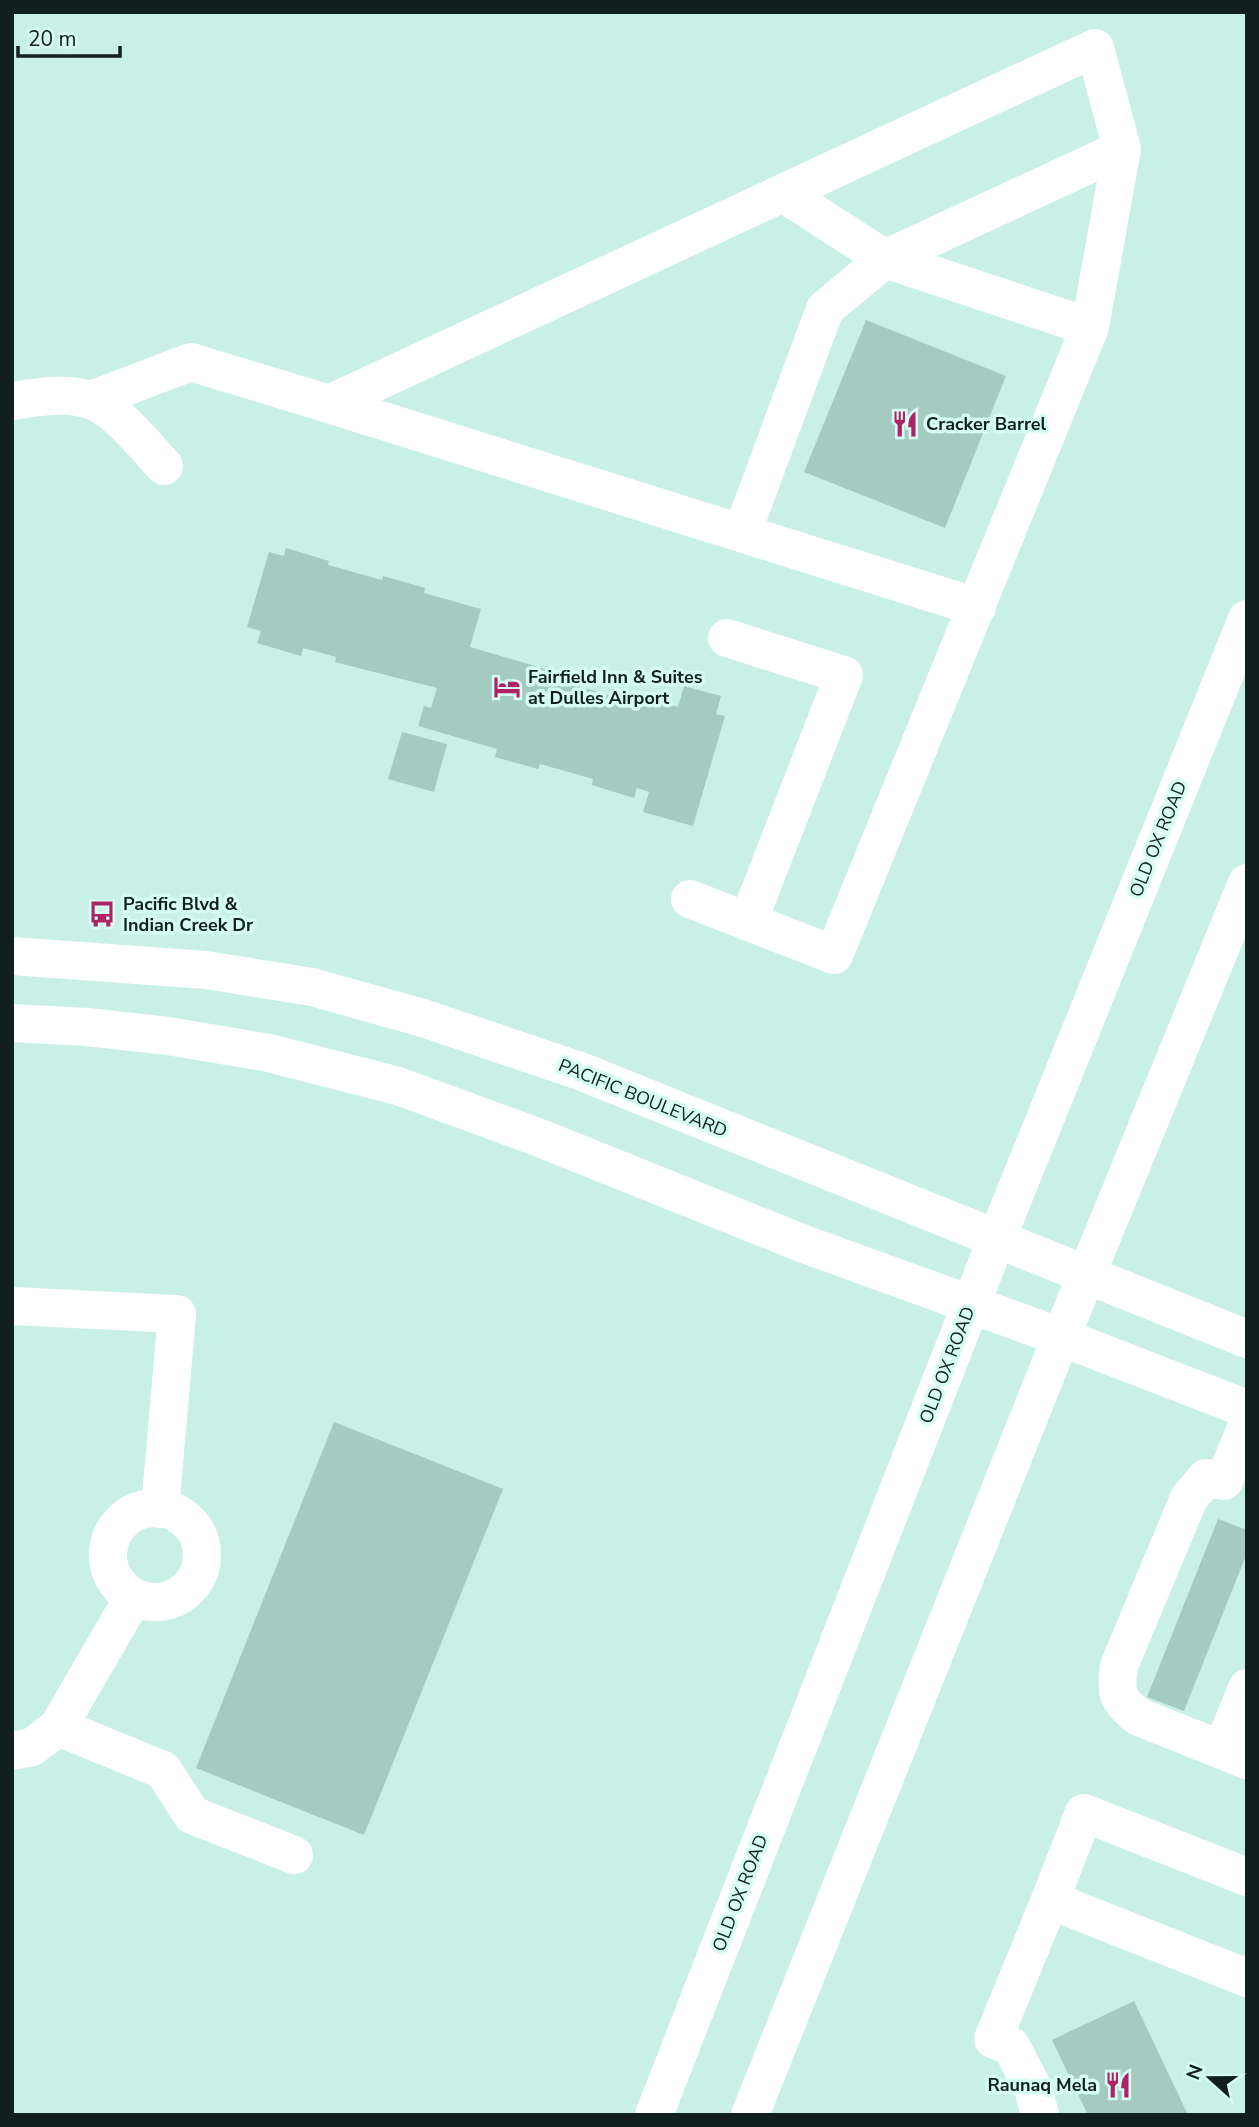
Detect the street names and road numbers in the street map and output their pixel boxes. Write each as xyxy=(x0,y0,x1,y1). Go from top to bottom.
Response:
street label: OLD OX ROAD xyxy=(1124,777,1192,901)
street label: PACIFIC BOULEVARD xyxy=(555,1053,731,1143)
street label: OLD OX ROAD xyxy=(914,1303,980,1427)
street label: OLD OX ROAD xyxy=(707,1831,773,1955)

